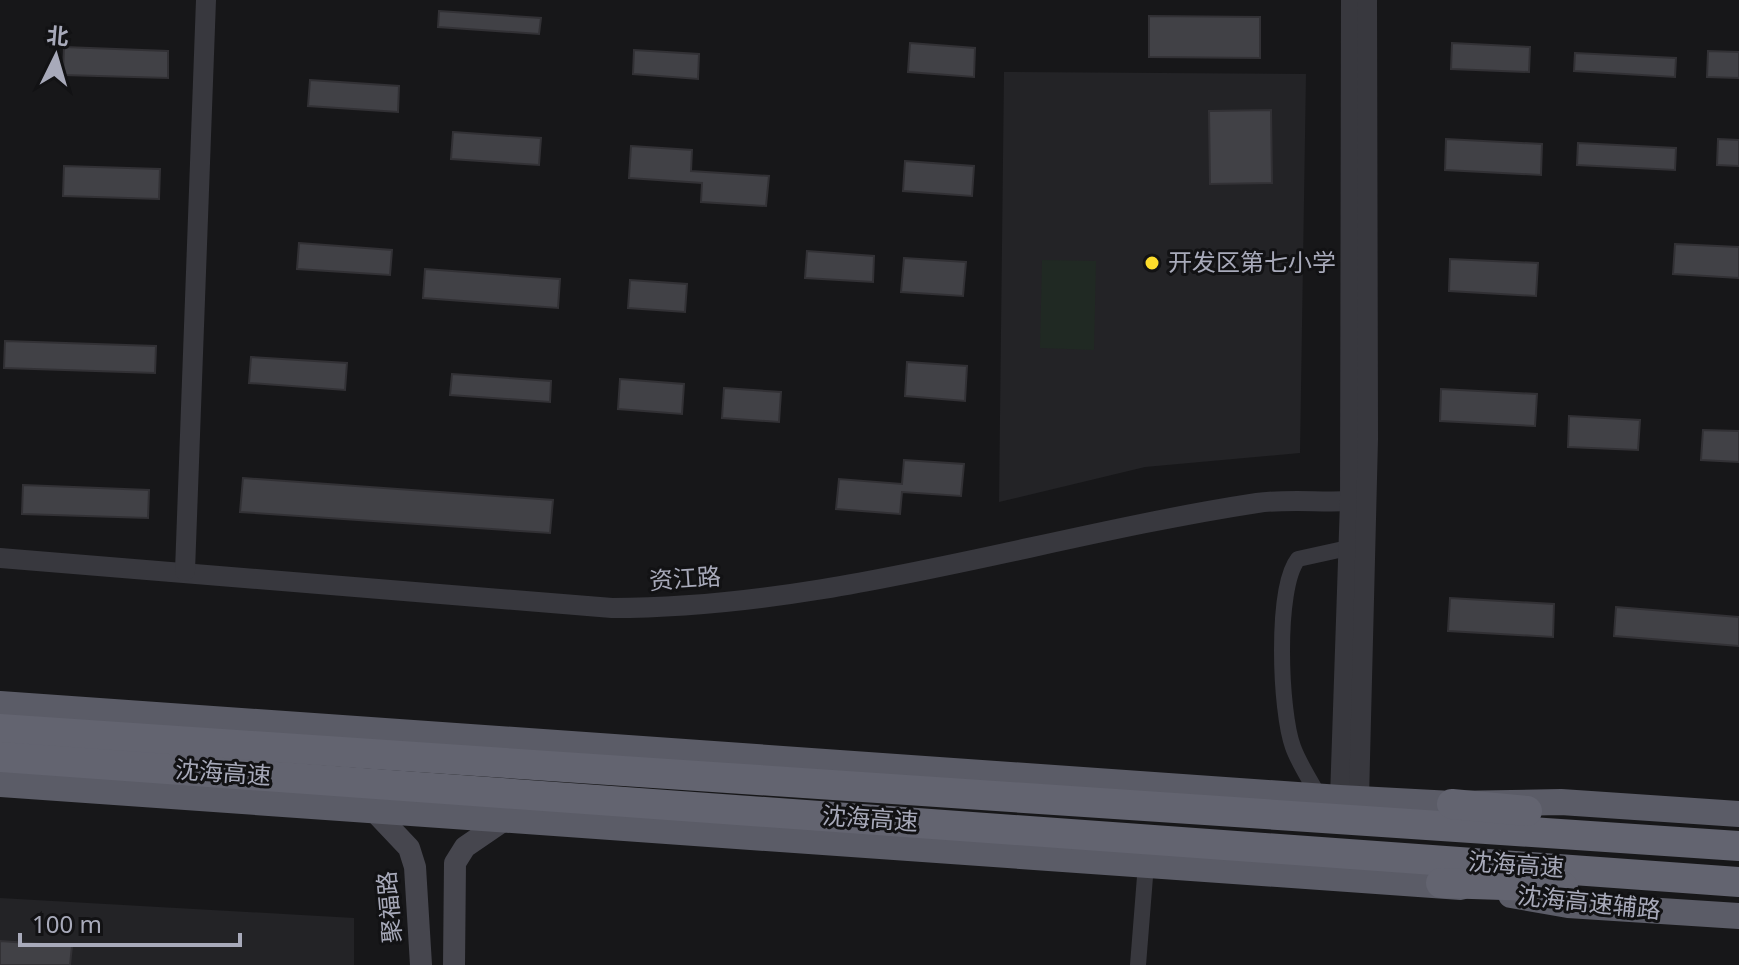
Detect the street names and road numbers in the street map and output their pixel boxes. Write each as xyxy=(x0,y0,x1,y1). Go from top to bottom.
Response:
street label: 资江路 xyxy=(648,559,722,596)
street label: 沈海高速 xyxy=(174,752,272,791)
street label: 沈海高速 xyxy=(821,798,919,837)
street label: 沈海高速 xyxy=(1467,844,1565,883)
street label: 聚福路 xyxy=(369,870,408,944)
street label: 沈海高速辅路 xyxy=(1516,878,1662,925)

